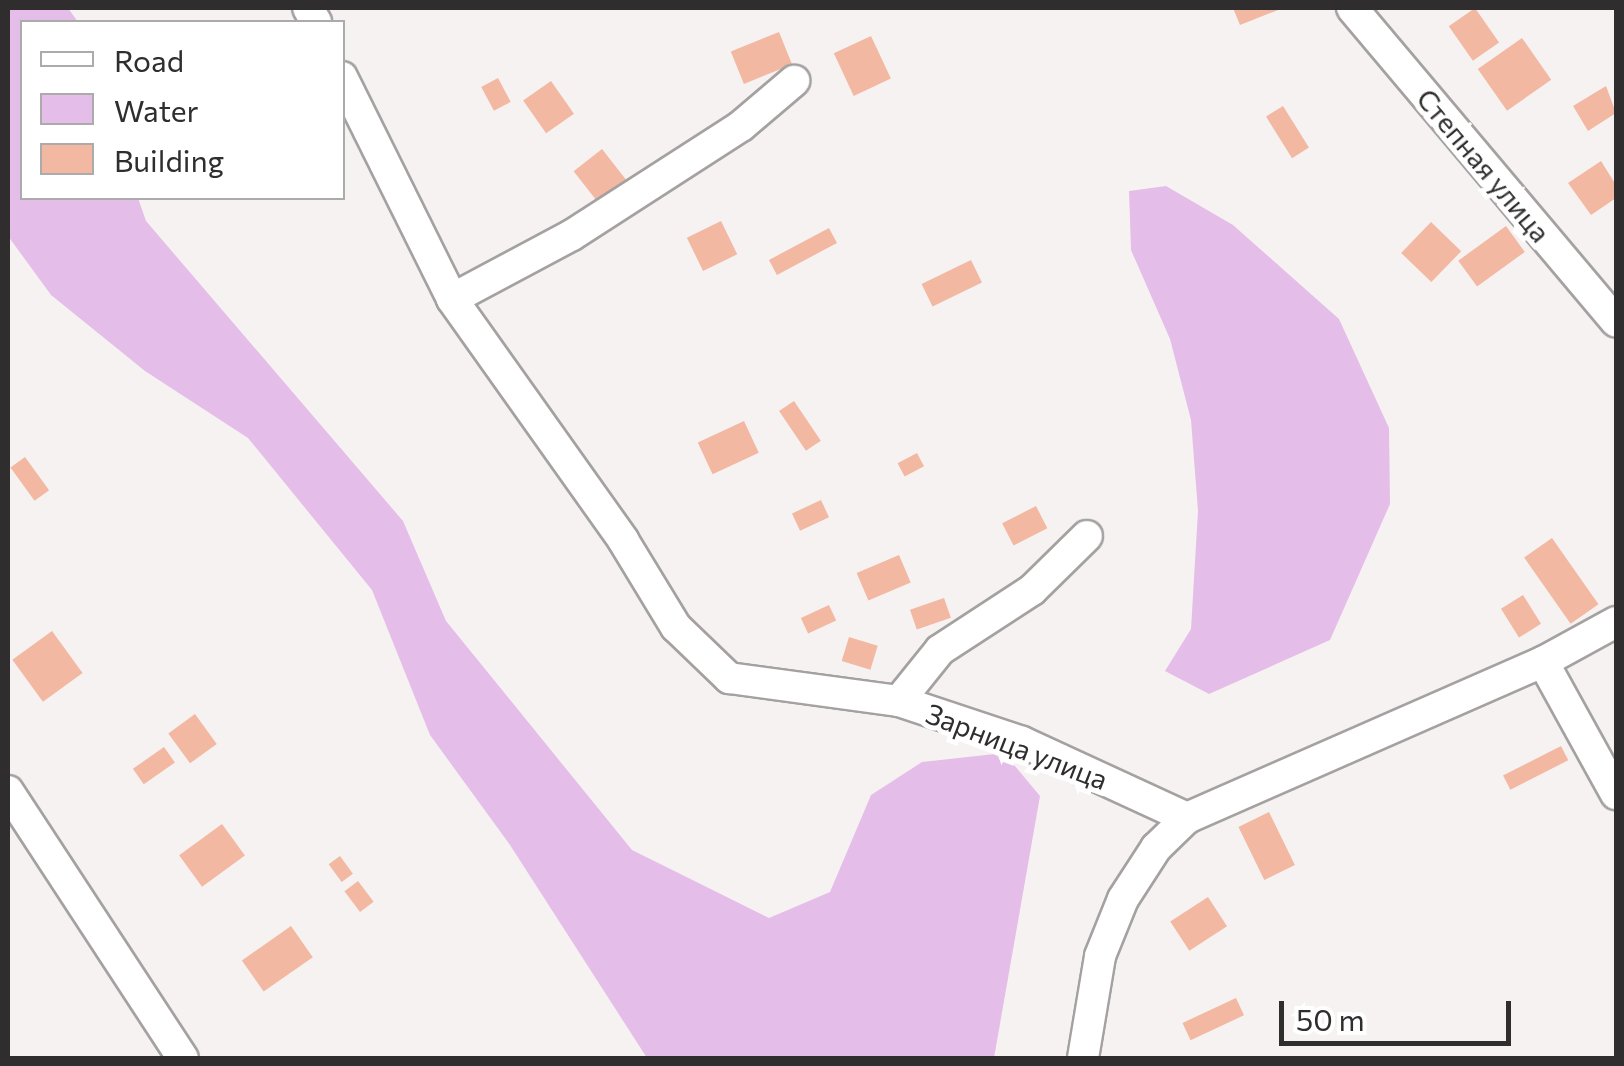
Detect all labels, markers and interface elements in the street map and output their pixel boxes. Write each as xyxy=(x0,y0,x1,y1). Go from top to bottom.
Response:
legend xyxy=(20,20,345,200)
text: Road xyxy=(114,41,184,78)
street label: Степная улица xyxy=(1410,82,1558,248)
text: Water xyxy=(114,91,199,128)
text: Building xyxy=(114,141,224,178)
street label: Зарница улица xyxy=(922,696,1112,796)
scale bar xyxy=(1284,981,1516,1043)
text: 50 m xyxy=(1296,1000,1365,1037)

